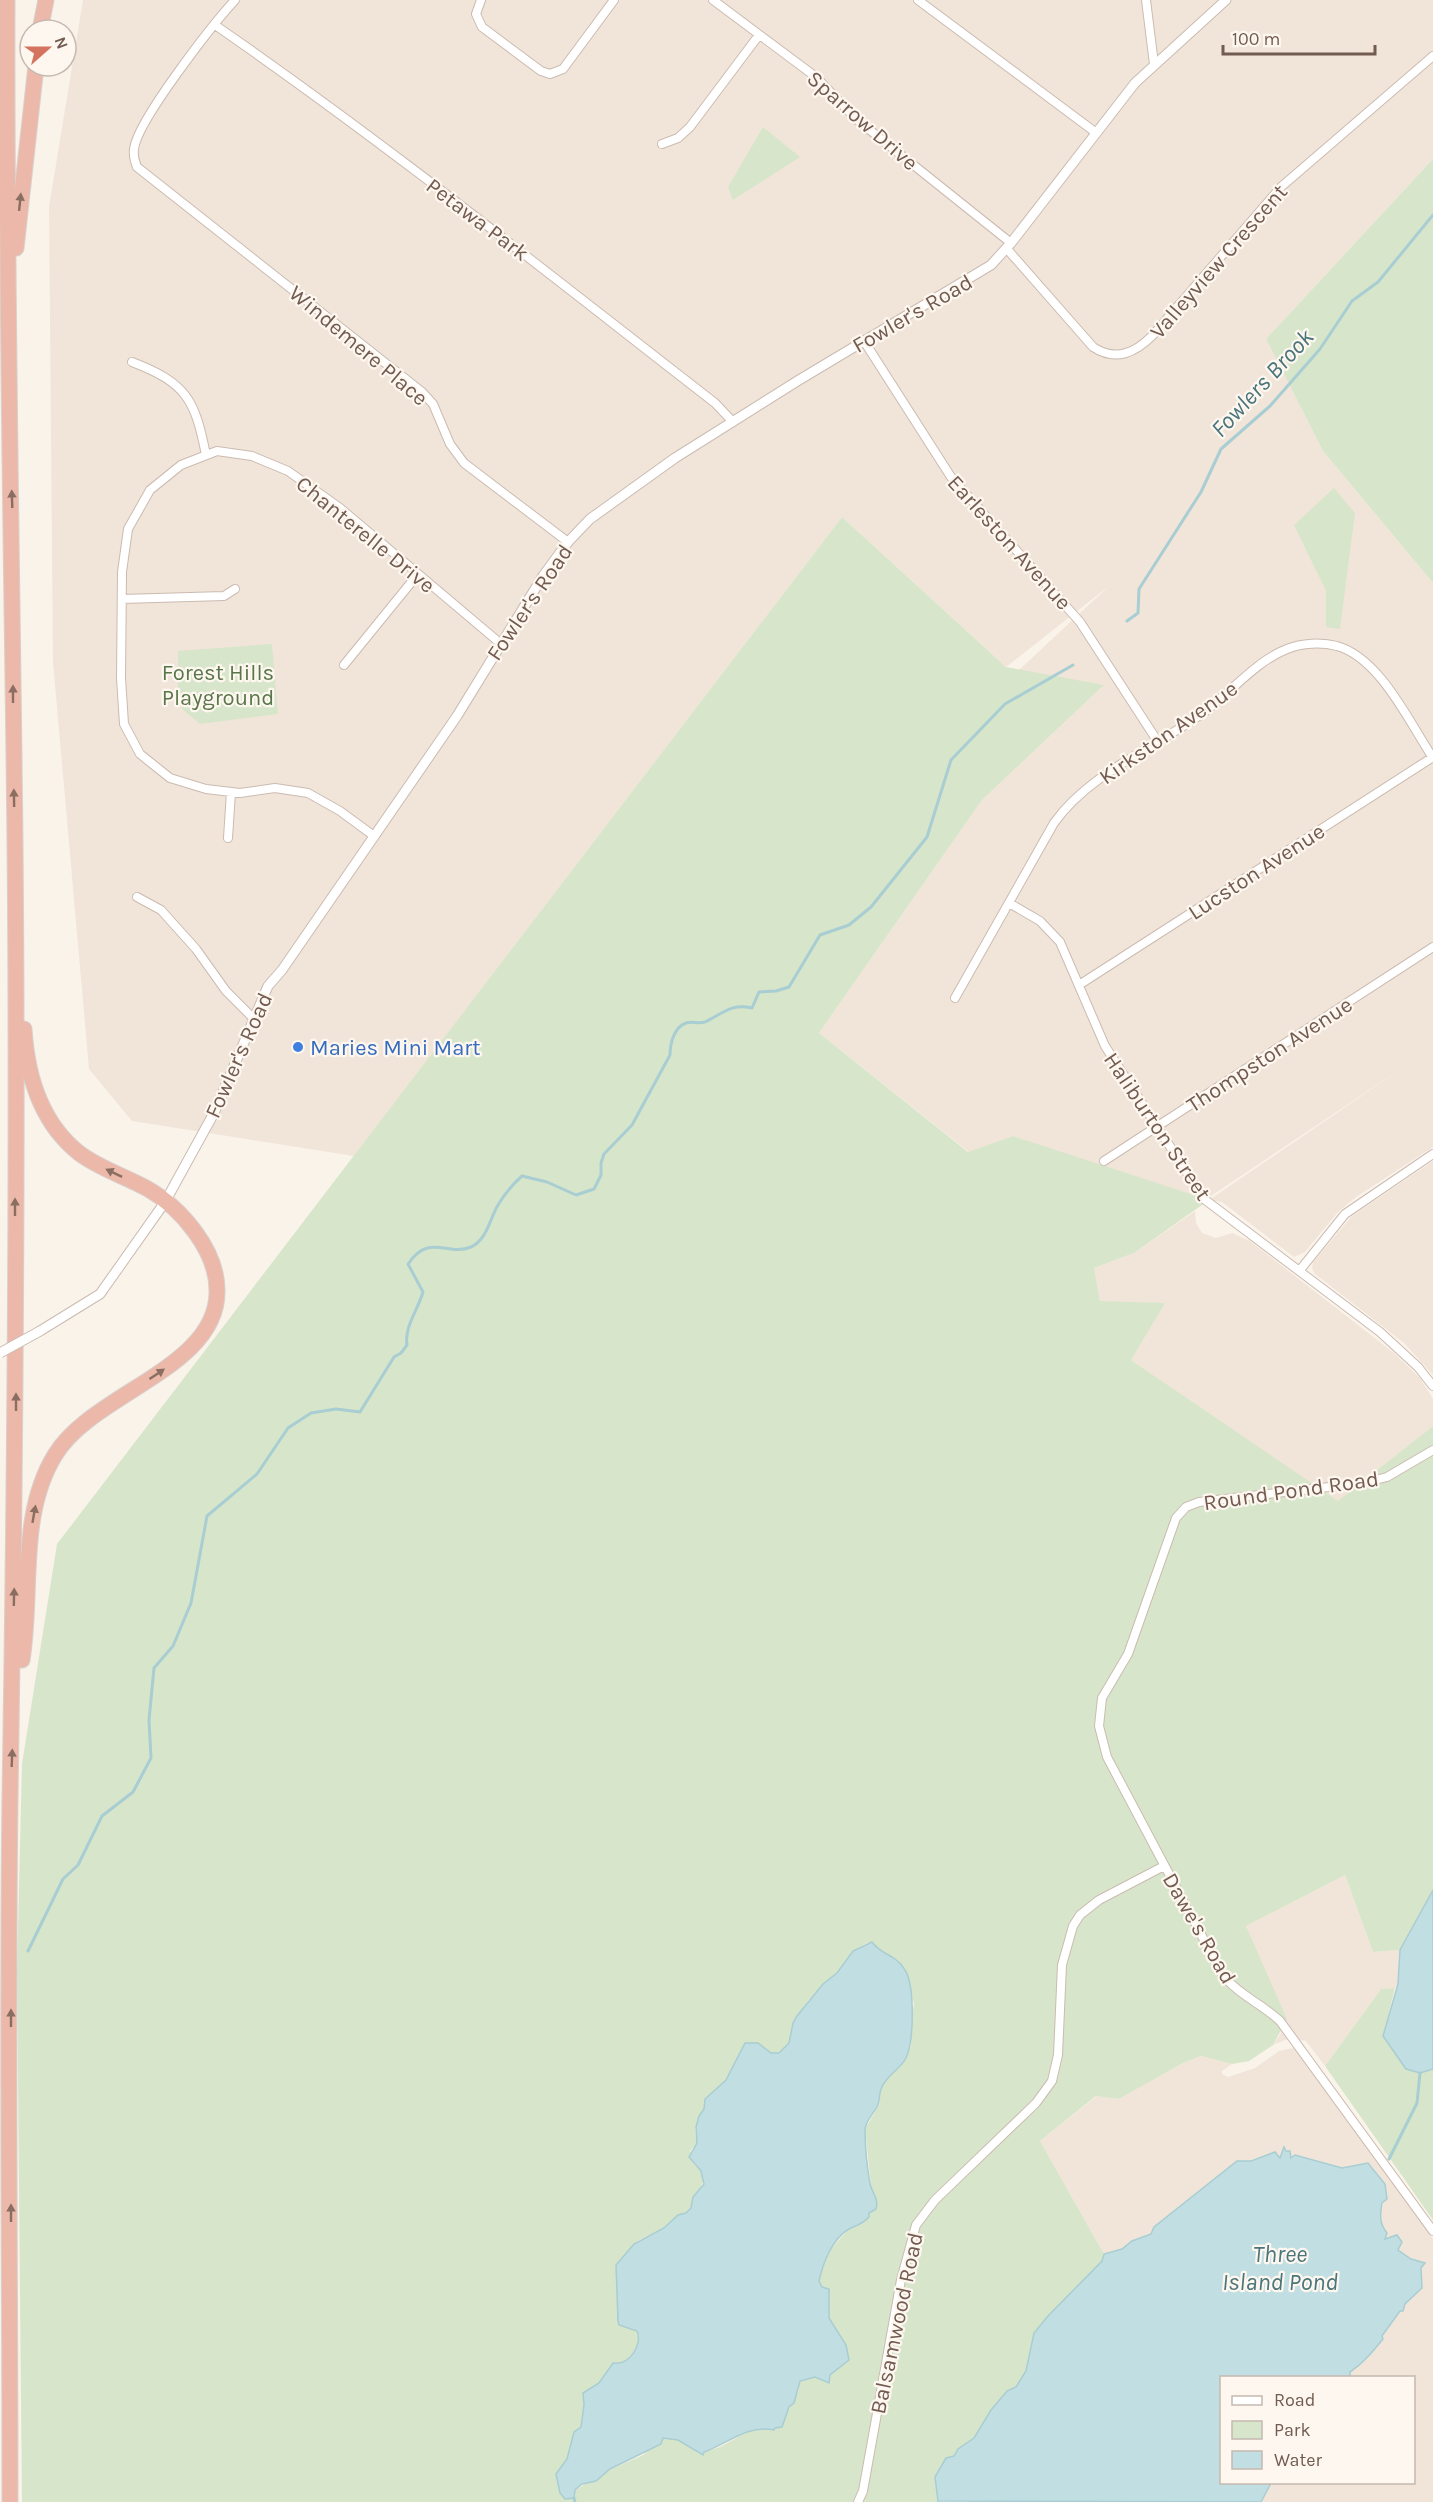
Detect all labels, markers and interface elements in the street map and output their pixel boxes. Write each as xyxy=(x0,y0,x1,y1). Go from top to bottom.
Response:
north arrow xyxy=(18,18,78,78)
scale bar xyxy=(1223,18,1374,56)
text: 100 m xyxy=(1232,28,1280,50)
text: N xyxy=(51,34,72,52)
street label: Sparrow Drive xyxy=(801,65,923,176)
street label: Petawa Park xyxy=(421,173,534,267)
street label: Valleyview Crescent xyxy=(1145,179,1293,344)
one-way arrow xyxy=(16,192,25,211)
street label: Fowler's Road xyxy=(848,269,977,359)
street label: Windemere Place xyxy=(284,280,433,411)
water label: Fowlers Brook xyxy=(1205,323,1320,443)
street label: Earleston Avenue xyxy=(942,470,1077,616)
street label: Chanterelle Drive xyxy=(291,471,440,599)
one-way arrow xyxy=(7,489,17,508)
street label: Fowler's Road xyxy=(481,539,578,666)
park label: Forest Hills Playground xyxy=(162,660,274,711)
street label: Kirkston Avenue xyxy=(1094,675,1243,790)
one-way arrow xyxy=(8,684,18,703)
one-way arrow xyxy=(9,788,19,807)
street label: Lucston Avenue xyxy=(1183,818,1330,926)
street label: Fowler's Road xyxy=(200,989,278,1122)
street label: Thompston Avenue xyxy=(1182,992,1357,1118)
place label: Maries Mini Mart xyxy=(310,1035,481,1061)
marker: Maries Mini Mart xyxy=(291,1040,305,1054)
street label: Haliburton Street xyxy=(1098,1048,1216,1206)
one-way arrow xyxy=(106,1168,123,1178)
one-way arrow xyxy=(10,1197,20,1216)
one-way arrow xyxy=(149,1369,165,1380)
one-way arrow xyxy=(11,1392,21,1411)
street label: Round Pond Road xyxy=(1202,1466,1380,1516)
one-way arrow xyxy=(30,1505,39,1524)
one-way arrow xyxy=(9,1587,19,1606)
one-way arrow xyxy=(7,1749,16,1768)
street label: Dawe's Road xyxy=(1157,1868,1241,1989)
one-way arrow xyxy=(6,2008,16,2027)
one-way arrow xyxy=(6,2203,16,2222)
street label: Balsamwood Road xyxy=(865,2230,929,2416)
water label: Three Island Pond xyxy=(1222,2240,1338,2296)
legend xyxy=(1220,2376,1415,2484)
text: Road xyxy=(1274,2389,1315,2411)
text: Park xyxy=(1274,2419,1311,2441)
text: Water xyxy=(1274,2449,1322,2471)

